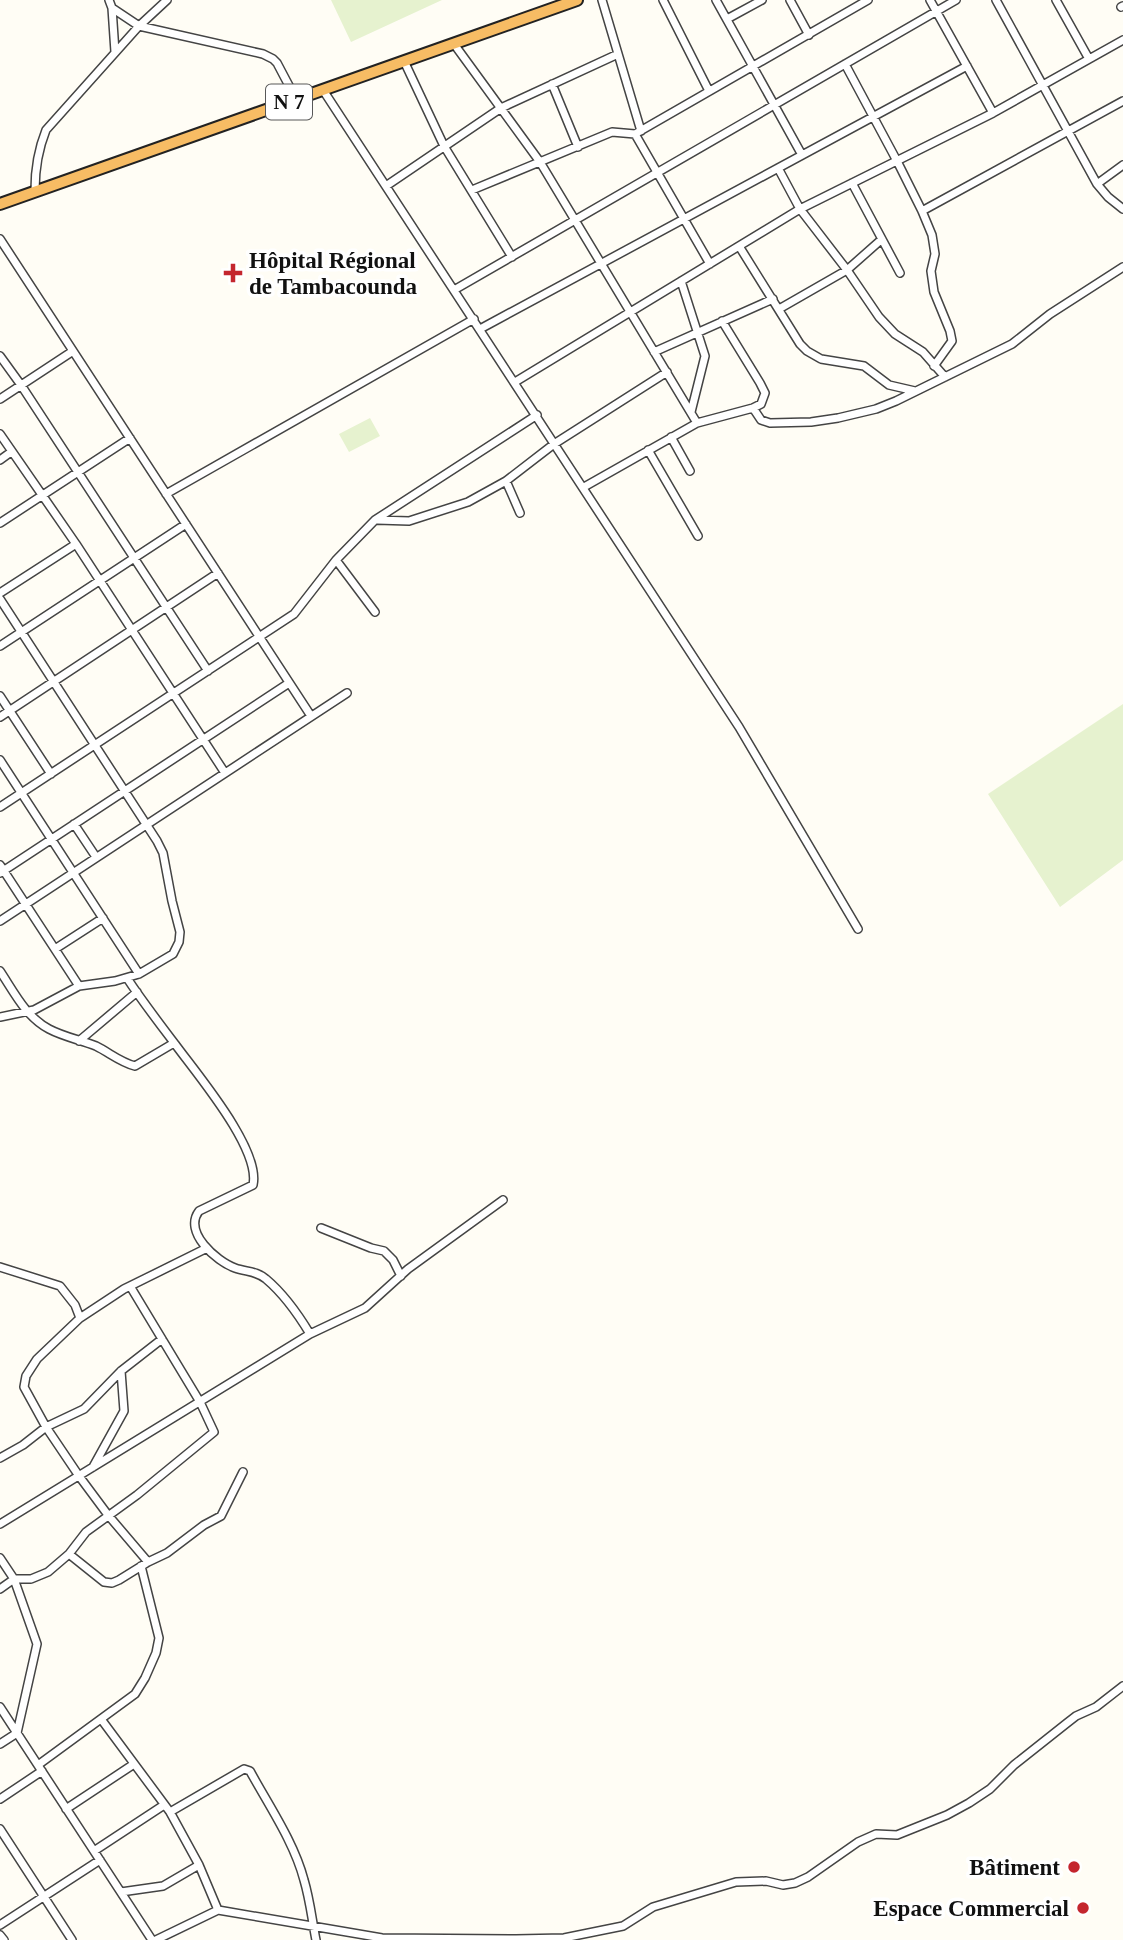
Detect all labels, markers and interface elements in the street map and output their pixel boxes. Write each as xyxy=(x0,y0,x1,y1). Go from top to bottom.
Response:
road number: N 7 xyxy=(266,84,312,119)
place label: Hôpital Régional de Tambacounda xyxy=(249,248,418,299)
marker: Hôpital Régional de Tambacounda xyxy=(223,263,243,283)
place label: Bâtiment xyxy=(969,1855,1060,1880)
marker: Bâtiment xyxy=(1066,1859,1082,1875)
place label: Espace Commercial xyxy=(873,1896,1069,1921)
marker: Espace Commercial xyxy=(1075,1900,1091,1916)

